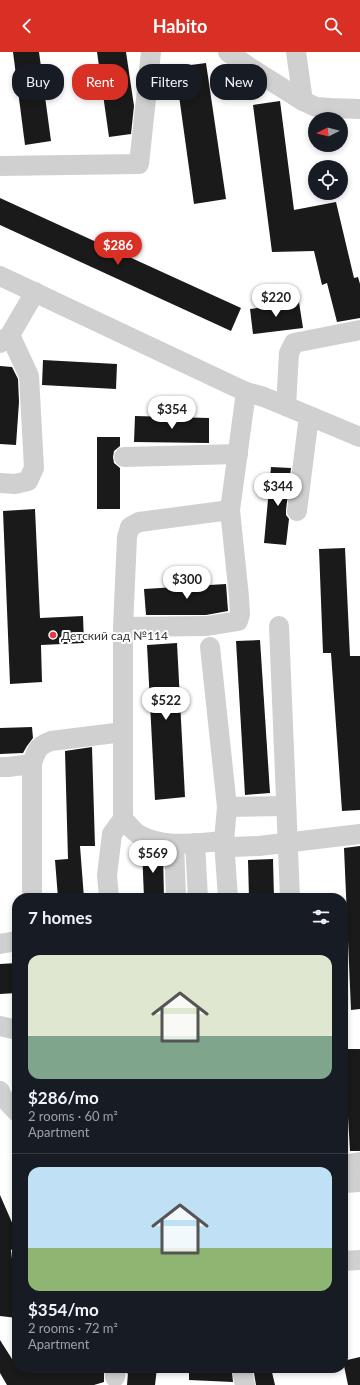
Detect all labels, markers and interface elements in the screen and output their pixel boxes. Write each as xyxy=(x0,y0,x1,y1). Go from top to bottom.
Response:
icon: back xyxy=(16,15,38,37)
text: Habito xyxy=(153,15,207,37)
icon: search xyxy=(322,15,344,37)
chip: Buy xyxy=(12,64,64,100)
chip: Rent xyxy=(72,64,128,100)
chip: Filters xyxy=(136,64,202,100)
chip: New xyxy=(210,64,267,100)
north arrow xyxy=(308,112,348,152)
map controls xyxy=(308,112,348,200)
button: locate xyxy=(308,160,348,200)
pin: $286 xyxy=(94,232,142,266)
text: $286 xyxy=(103,237,133,253)
pin: $220 xyxy=(252,284,300,318)
text: $220 xyxy=(261,289,291,305)
pin: $354 xyxy=(148,396,196,430)
text: $354 xyxy=(157,401,187,417)
pin: $344 xyxy=(254,473,302,507)
text: $344 xyxy=(263,478,293,494)
pin: $300 xyxy=(163,566,211,600)
text: $300 xyxy=(172,571,202,587)
place label: Детский сад №114 xyxy=(61,628,168,643)
marker: Детский сад №114 xyxy=(48,630,58,640)
pin: $522 xyxy=(142,687,190,721)
text: $522 xyxy=(151,692,181,708)
pin: $569 xyxy=(129,840,177,874)
text: $569 xyxy=(138,845,168,861)
icon: filters xyxy=(310,906,332,928)
text: 7 homes xyxy=(28,907,92,928)
icon: home xyxy=(144,981,216,1053)
text: $286/mo xyxy=(28,1087,99,1108)
text: 2 rooms · 60 m² xyxy=(28,1108,118,1124)
text: Apartment xyxy=(28,1124,89,1140)
icon: home xyxy=(144,1193,216,1265)
text: $354/mo xyxy=(28,1299,99,1320)
text: 2 rooms · 72 m² xyxy=(28,1320,118,1336)
text: Apartment xyxy=(28,1336,89,1352)

